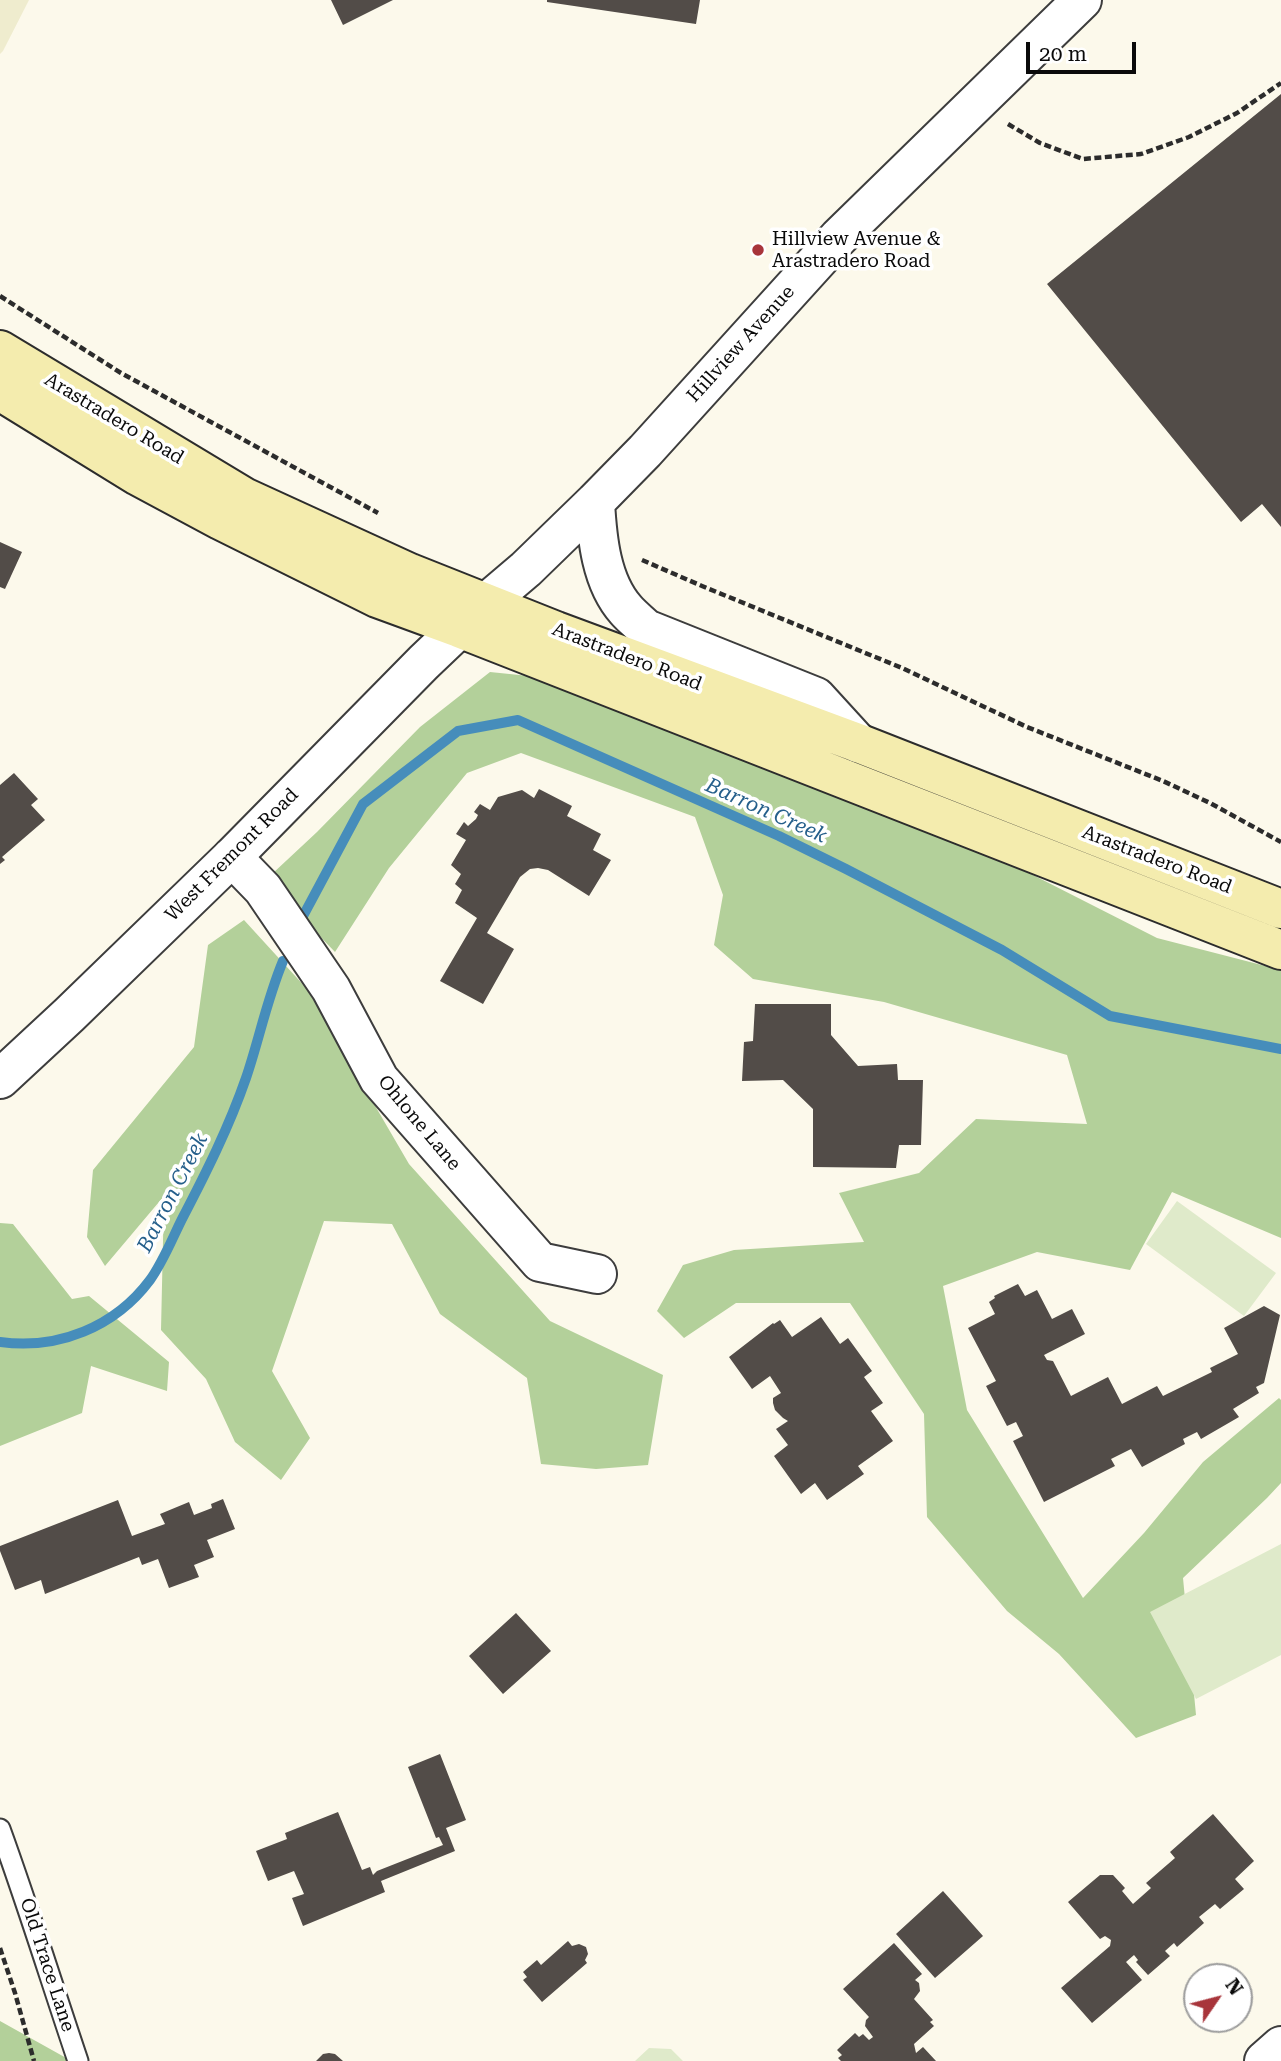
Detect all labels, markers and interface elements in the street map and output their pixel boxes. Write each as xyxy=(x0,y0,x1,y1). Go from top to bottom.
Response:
scale bar xyxy=(1029,28,1139,72)
text: 20 m xyxy=(1039,42,1087,66)
place label: Hillview Avenue & Arastradero Road xyxy=(772,228,940,272)
marker: Hillview Avenue & Arastradero Road xyxy=(750,242,766,258)
street label: Hillview Avenue xyxy=(682,281,800,407)
street label: Arastradero Road xyxy=(40,368,188,470)
street label: Arastradero Road xyxy=(549,618,705,696)
water label: Barron Creek xyxy=(701,773,831,849)
street label: West Fremont Road xyxy=(161,784,303,926)
street label: Arastradero Road xyxy=(1079,821,1235,899)
street label: Ohlone Lane xyxy=(373,1071,465,1175)
water label: Barron Creek xyxy=(132,1129,214,1257)
street label: Old Trace Lane xyxy=(15,1895,79,2035)
north arrow xyxy=(1183,1963,1253,2033)
text: N xyxy=(1220,1974,1248,1999)

